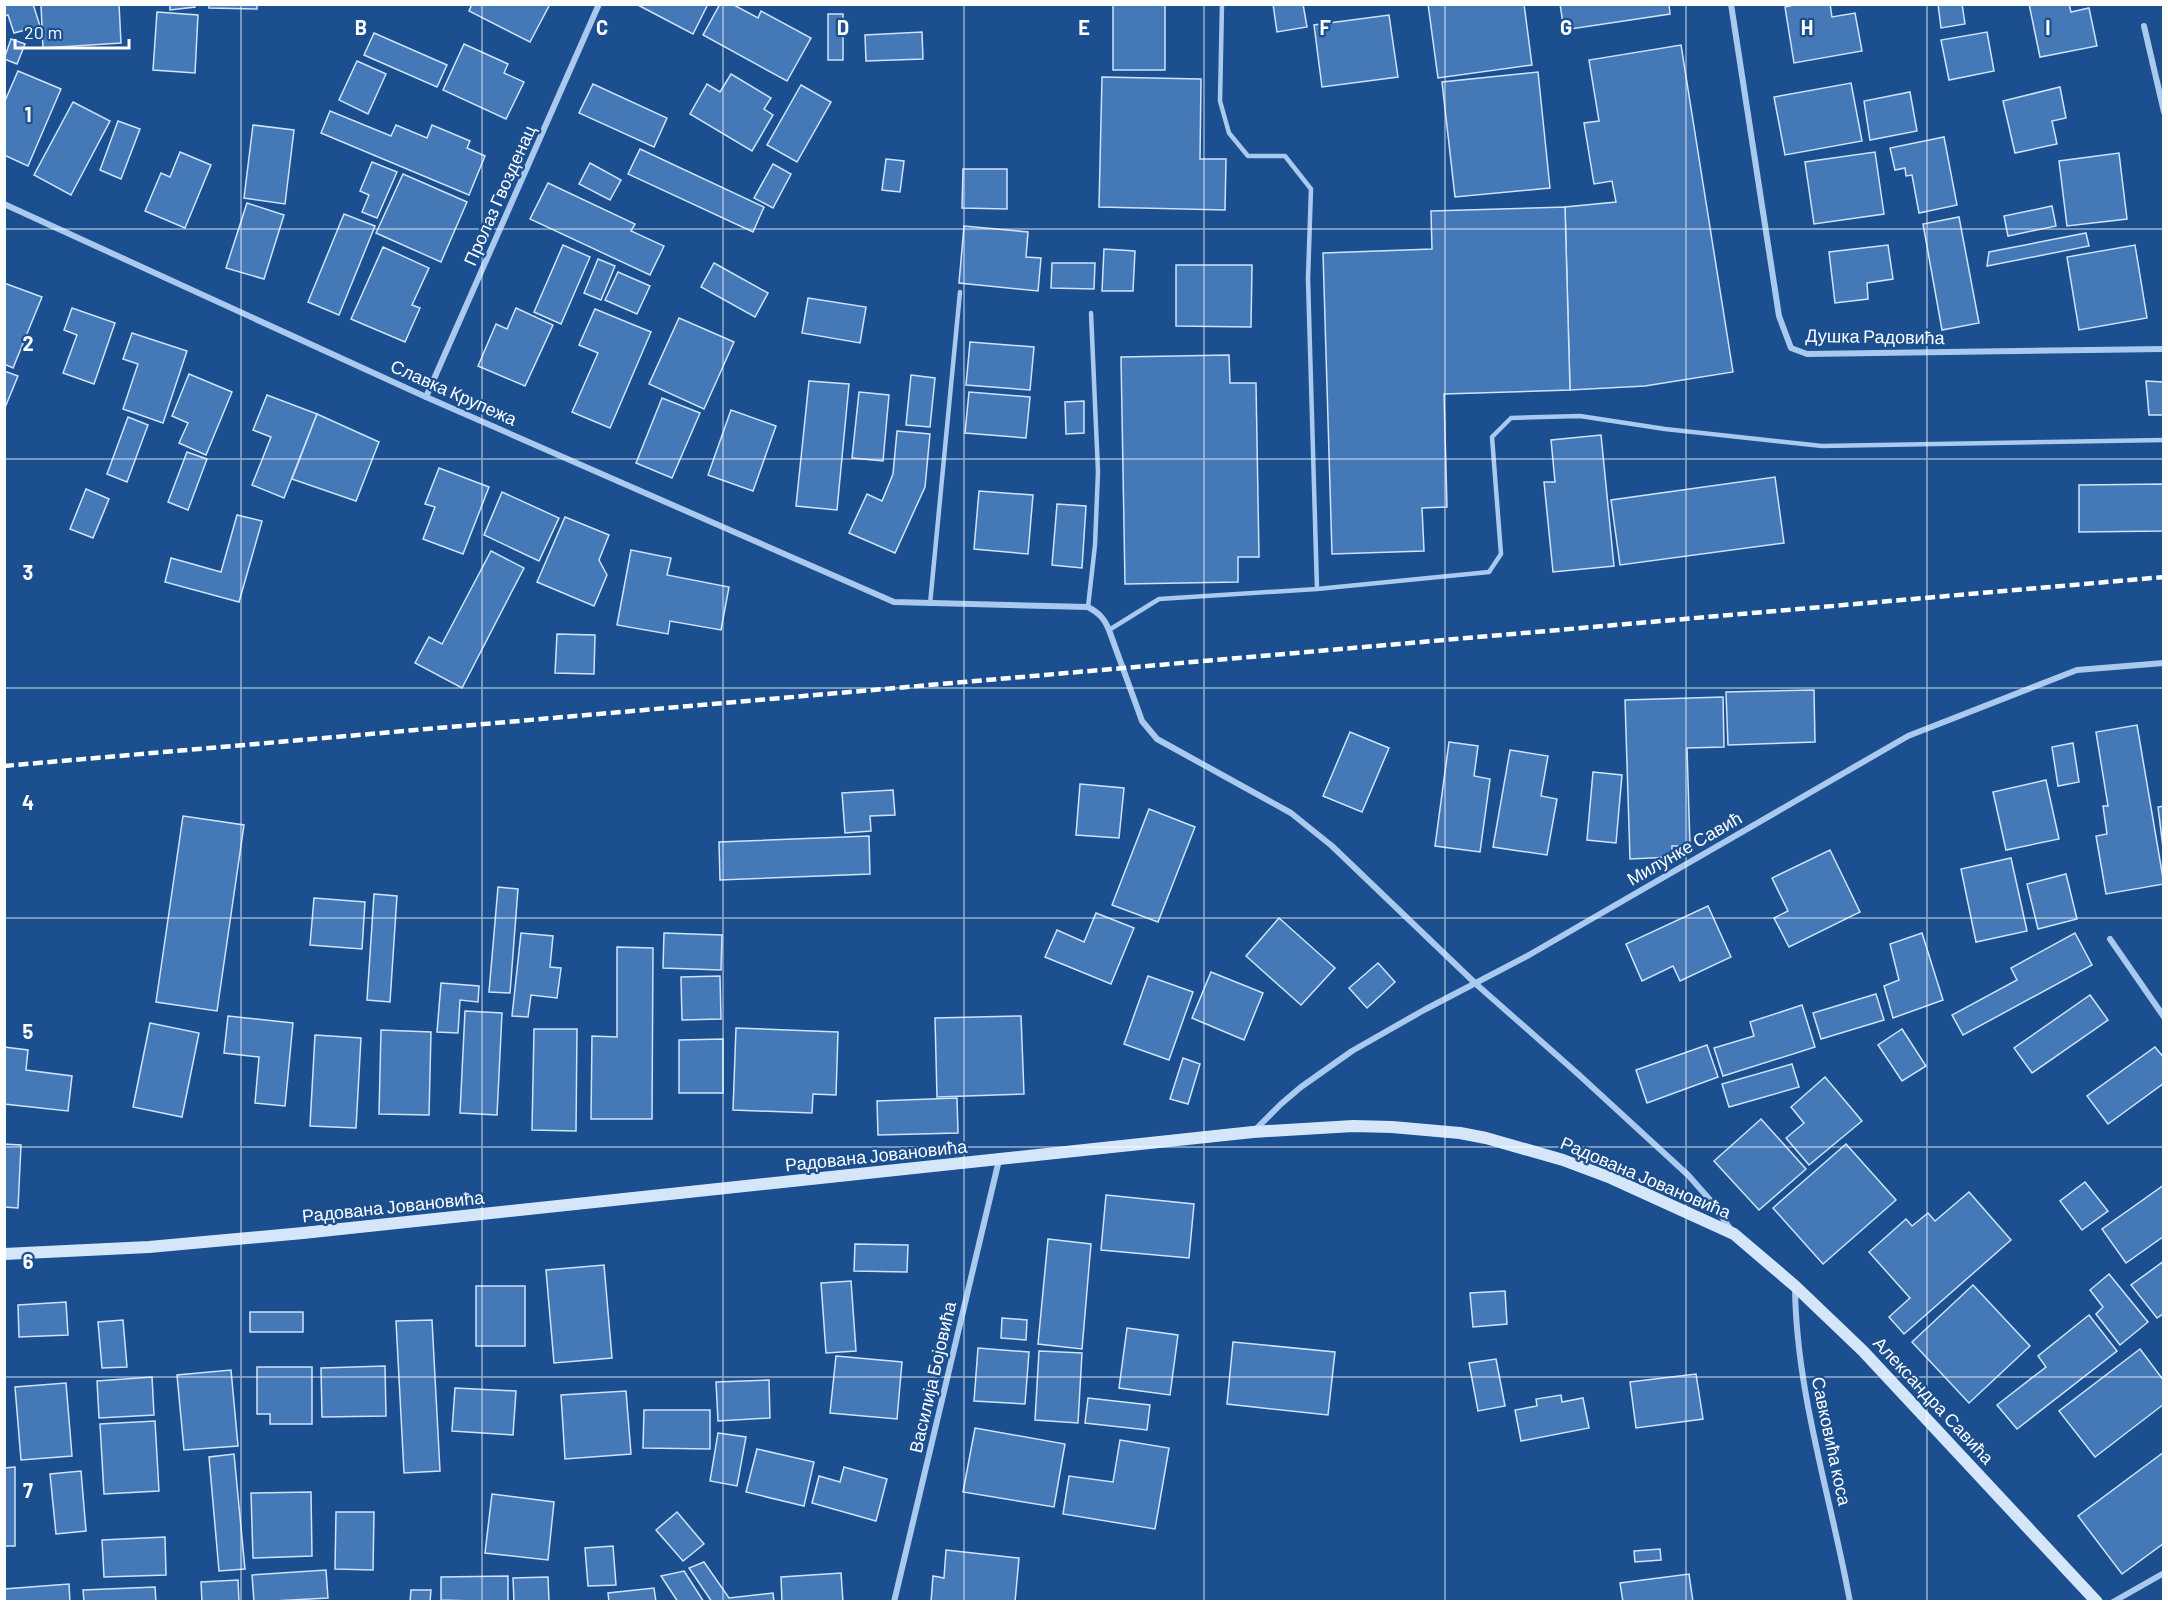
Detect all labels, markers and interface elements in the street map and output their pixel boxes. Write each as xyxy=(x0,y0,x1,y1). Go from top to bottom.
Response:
scale bar xyxy=(15,12,129,50)
text: B xyxy=(355,15,367,39)
text: C xyxy=(596,15,608,39)
text: D xyxy=(837,15,849,39)
text: E xyxy=(1078,15,1090,39)
text: F xyxy=(1319,15,1331,39)
text: G xyxy=(1560,15,1572,39)
text: H xyxy=(1801,15,1813,39)
text: I xyxy=(2045,15,2051,39)
text: 20 m xyxy=(24,21,62,43)
text: 1 xyxy=(24,102,32,126)
street label: Пролаз Гвозденац xyxy=(458,121,540,269)
street label: Душка Радовића xyxy=(1805,324,1946,348)
text: 2 xyxy=(22,331,34,355)
street label: Славка Крупежа xyxy=(387,354,521,430)
text: 3 xyxy=(23,560,33,584)
text: 4 xyxy=(22,790,34,814)
street label: Милунке Савић xyxy=(1623,806,1745,890)
text: 5 xyxy=(23,1019,34,1043)
street label: Радована Јовановића xyxy=(1558,1131,1735,1223)
street label: Радована Јовановића xyxy=(784,1134,969,1175)
street label: Радована Јовановића xyxy=(301,1185,486,1226)
text: 6 xyxy=(23,1249,34,1273)
street label: Василија Бојовића xyxy=(904,1298,960,1455)
street label: Александра Савића xyxy=(1869,1332,2000,1469)
street label: Савковића коса xyxy=(1808,1375,1857,1508)
text: 7 xyxy=(23,1478,33,1502)

